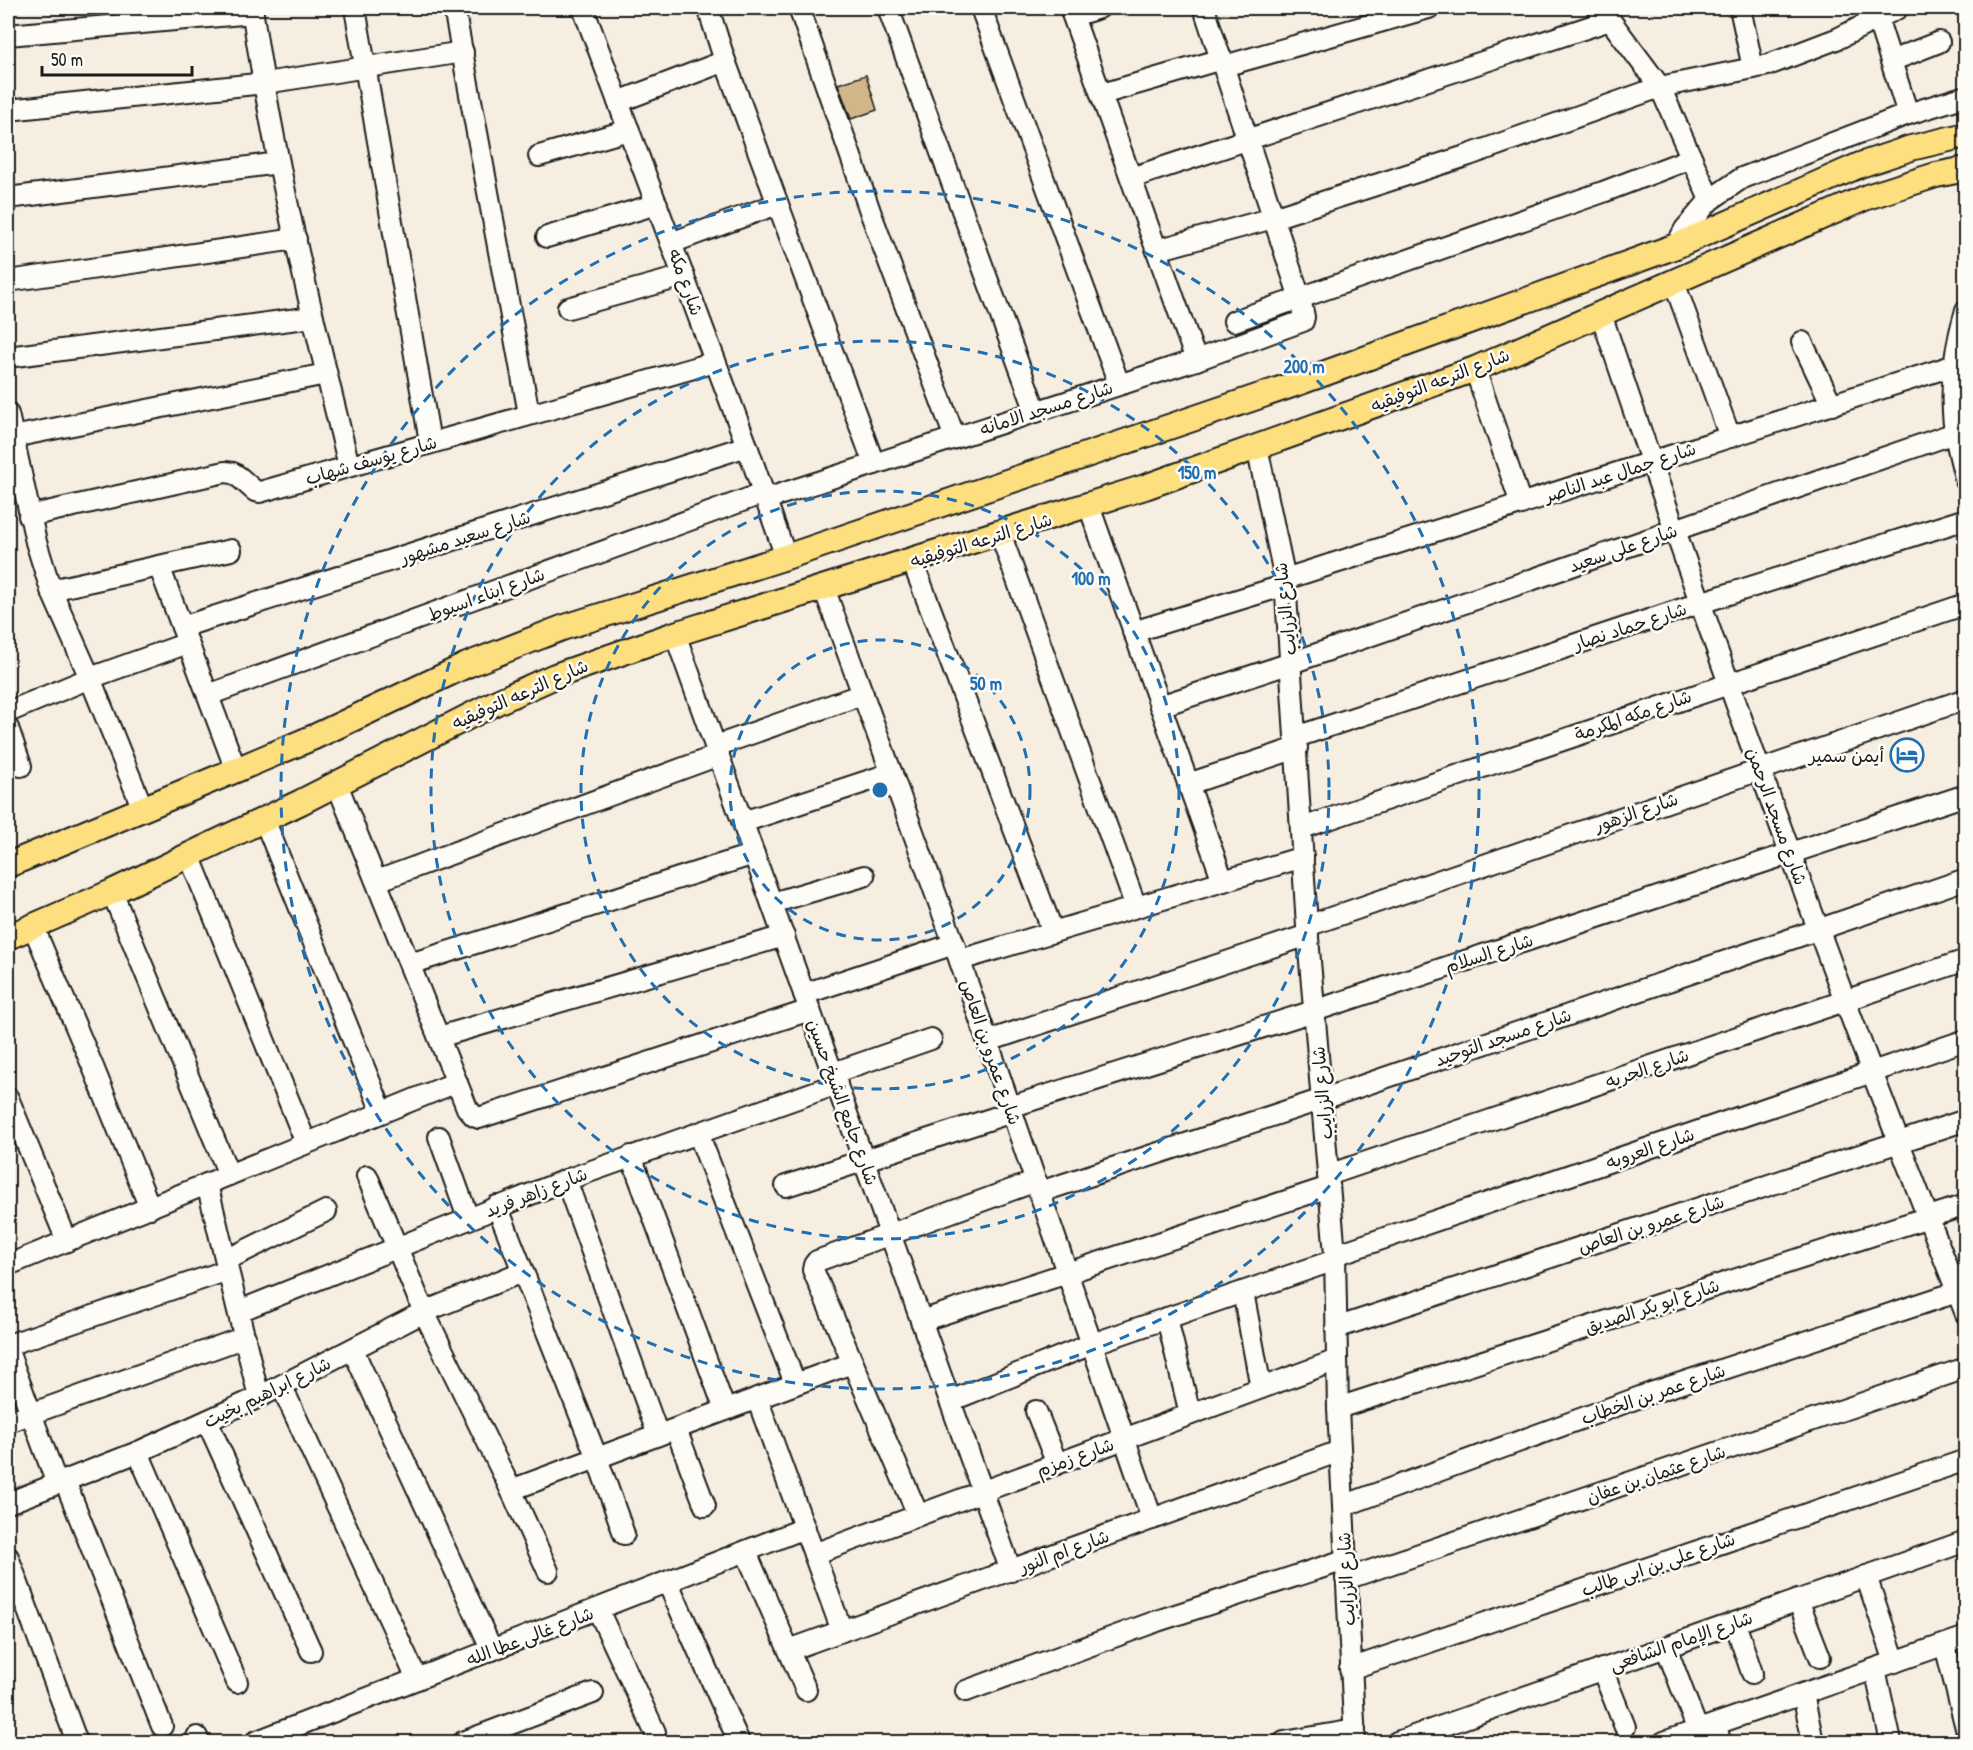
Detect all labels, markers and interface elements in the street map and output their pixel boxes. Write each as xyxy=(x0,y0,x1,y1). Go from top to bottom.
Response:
scale bar xyxy=(42,39,192,77)
text: 50 m xyxy=(51,47,83,72)
street label: شارع مكه xyxy=(662,245,710,319)
street label: شارع الترعه التوفيقيه xyxy=(1367,342,1513,418)
text: 200 m xyxy=(1284,354,1324,379)
street label: شارع مسجد الامانه xyxy=(976,375,1116,441)
street label: شارع يوسف شهاب xyxy=(302,429,440,491)
street label: شارع جمال عبد الناصر xyxy=(1539,436,1699,509)
text: 150 m xyxy=(1178,460,1216,485)
street label: شارع سعيد مشهور xyxy=(395,504,533,571)
street label: شارع الترعه التوفيقيه xyxy=(907,507,1055,573)
street label: شارع على سعيد xyxy=(1565,518,1681,578)
street label: شارع ابناء اسيوط xyxy=(424,561,548,627)
street label: شارع الزرايب xyxy=(1268,561,1302,657)
text: 100 m xyxy=(1071,566,1111,591)
street label: شارع حماد نصار xyxy=(1568,596,1690,657)
street label: شارع الترعه التوفيقيه xyxy=(448,653,592,735)
text: 50 m xyxy=(970,671,1002,696)
street label: شارع مكه المكرمة xyxy=(1571,683,1695,747)
hotel icon: أيمن سمير xyxy=(1889,737,1925,773)
place label: أيمن سمير xyxy=(1807,743,1885,768)
street label: شارع مسجد الرحمن xyxy=(1740,744,1814,888)
centre of rings xyxy=(870,780,890,800)
street label: شارع الزهور xyxy=(1590,786,1681,838)
street label: شارع السلام xyxy=(1442,927,1537,981)
street label: شارع عمرو بن العاص xyxy=(954,976,1028,1128)
street label: شارع مسجد التوحيد xyxy=(1431,1002,1575,1072)
street label: شارع جامع الشيخ حسين xyxy=(800,1015,885,1189)
street label: شارع الحريه xyxy=(1602,1042,1692,1094)
street label: شارع الزرايب xyxy=(1305,1045,1339,1141)
street label: شارع العروبه xyxy=(1602,1121,1698,1175)
street label: شارع زاهر فريد xyxy=(481,1161,591,1223)
street label: شارع عمرو بن العاص xyxy=(1575,1189,1727,1259)
street label: شارع ابو بكر الصديق xyxy=(1581,1272,1723,1340)
street label: شارع ابراهيم بخيت xyxy=(199,1350,336,1435)
street label: شارع عمر بن الخطاب xyxy=(1577,1358,1729,1430)
street label: شارع زمزم xyxy=(1033,1431,1118,1484)
street label: شارع عثمان بن عفان xyxy=(1583,1438,1729,1510)
street label: شارع ام النور xyxy=(1014,1523,1113,1581)
street label: شارع على بن ابى طالب xyxy=(1578,1526,1738,1602)
street label: شارع الزرايب xyxy=(1331,1532,1361,1626)
street label: شارع غالى عطا الله xyxy=(463,1600,597,1672)
street label: شارع الإمام الشافعى xyxy=(1606,1605,1757,1679)

